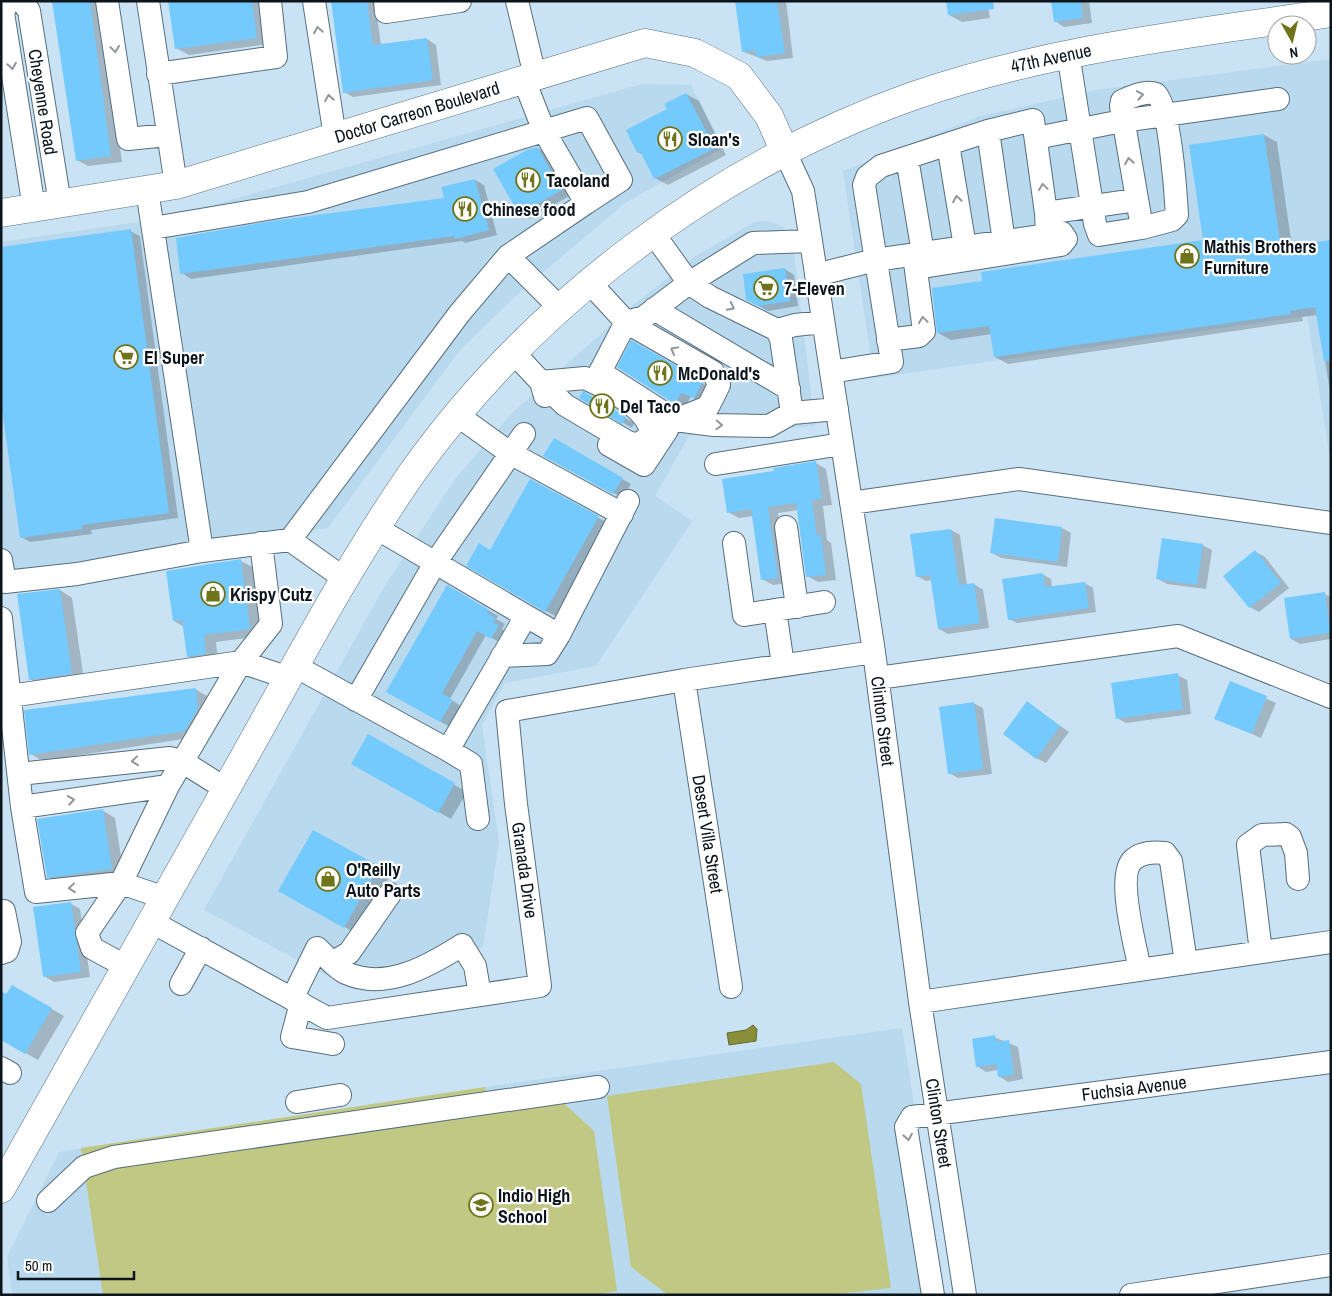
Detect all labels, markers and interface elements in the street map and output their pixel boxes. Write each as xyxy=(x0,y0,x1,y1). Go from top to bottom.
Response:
north arrow xyxy=(1267,15,1317,65)
one-way arrow xyxy=(314,25,324,34)
street label: 47th Avenue xyxy=(1008,37,1094,79)
text: N xyxy=(1288,43,1299,62)
one-way arrow xyxy=(109,45,119,54)
street label: Cheyenne Road xyxy=(22,47,64,157)
one-way arrow xyxy=(6,62,16,70)
street label: Doctor Carreon Boulevard xyxy=(331,75,503,149)
one-way arrow xyxy=(1136,91,1145,101)
one-way arrow xyxy=(324,93,334,102)
restaurant icon: Sloan's xyxy=(657,126,683,152)
place label: Sloan's xyxy=(688,127,740,152)
one-way arrow xyxy=(1125,156,1135,165)
restaurant icon: Tacoland xyxy=(515,167,541,193)
place label: Tacoland xyxy=(546,168,610,193)
one-way arrow xyxy=(1038,183,1048,191)
one-way arrow xyxy=(952,195,963,203)
restaurant icon: Chinese food xyxy=(452,196,478,222)
place label: Chinese food xyxy=(482,197,576,222)
place label: Mathis Brothers Furniture xyxy=(1204,234,1316,280)
shop icon: Mathis Brothers Furniture xyxy=(1174,243,1200,269)
supermarket icon: 7-Eleven xyxy=(753,275,779,301)
place label: 7-Eleven xyxy=(784,276,845,301)
one-way arrow xyxy=(726,301,735,311)
one-way arrow xyxy=(918,316,928,325)
supermarket icon: El Super xyxy=(113,344,139,370)
place label: El Super xyxy=(144,345,204,370)
one-way arrow xyxy=(671,346,680,356)
restaurant icon: McDonald's xyxy=(647,360,673,386)
place label: McDonald's xyxy=(678,361,760,386)
restaurant icon: Del Taco xyxy=(589,393,615,419)
place label: Del Taco xyxy=(620,394,680,419)
one-way arrow xyxy=(715,419,723,430)
shop icon: Krispy Cutz xyxy=(200,581,226,607)
place label: Krispy Cutz xyxy=(230,582,313,607)
street label: Clinton Street xyxy=(865,675,901,767)
one-way arrow xyxy=(131,755,139,766)
street label: Desert Villa Street xyxy=(686,773,730,895)
one-way arrow xyxy=(67,795,75,806)
street label: Granada Drive xyxy=(506,820,544,920)
place label: O'Reilly Auto Parts xyxy=(346,857,421,903)
shop icon: O'Reilly Auto Parts xyxy=(315,866,341,892)
one-way arrow xyxy=(68,882,76,893)
street label: Fuchsia Avenue xyxy=(1080,1069,1188,1107)
street label: Clinton Street xyxy=(920,1076,958,1170)
one-way arrow xyxy=(902,1133,912,1142)
place label: Indio High School xyxy=(498,1183,570,1229)
school or university icon: Indio High School xyxy=(468,1192,494,1218)
scale bar xyxy=(18,1248,134,1280)
text: 50 m xyxy=(25,1255,52,1276)

